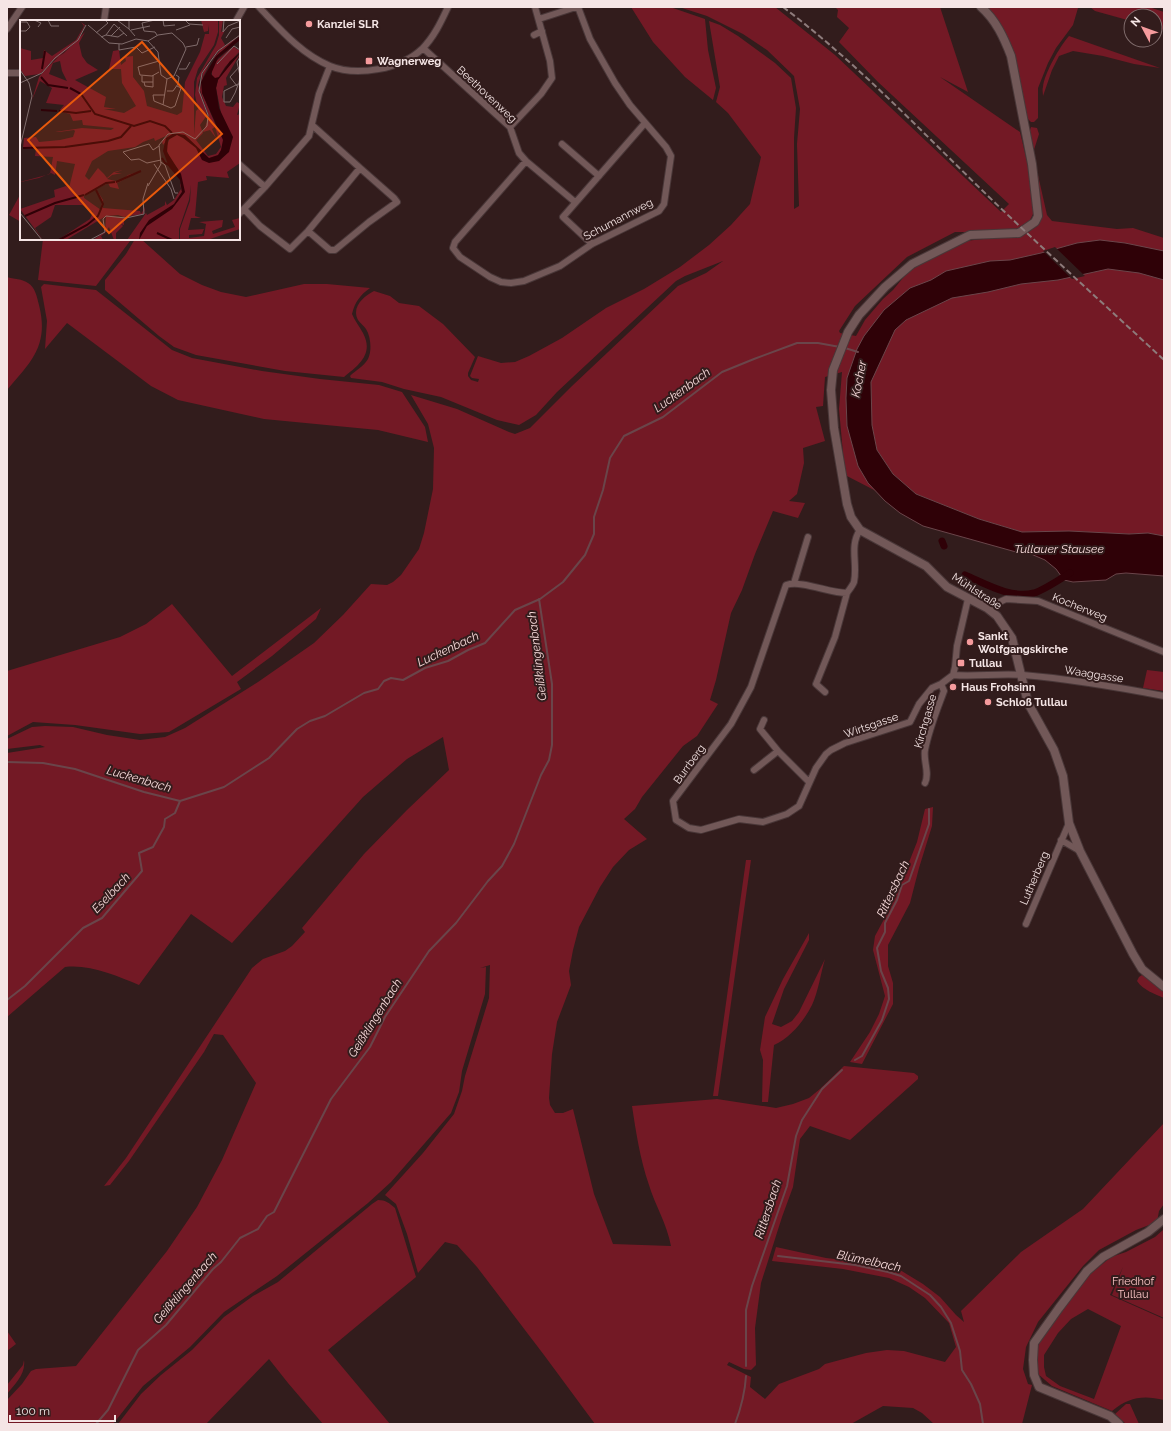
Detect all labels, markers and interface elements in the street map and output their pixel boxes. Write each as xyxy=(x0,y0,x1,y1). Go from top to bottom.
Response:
north arrow xyxy=(1123,8,1163,48)
text: N xyxy=(1128,14,1143,29)
place label: Kanzlei SLR xyxy=(317,18,379,31)
marker: Kanzlei SLR xyxy=(304,19,314,29)
inset map xyxy=(20,20,240,240)
place label: Wagnerweg xyxy=(377,55,441,68)
marker: Wagnerweg xyxy=(364,56,374,66)
street label: Beethovenweg xyxy=(454,63,519,125)
street label: Schumannweg xyxy=(581,196,655,243)
water label: Kocher xyxy=(849,358,870,399)
water label: Luckenbach xyxy=(651,365,713,415)
water label: Tullauer Stausee xyxy=(1014,542,1104,556)
street label: Mühlstraße xyxy=(949,570,1005,613)
street label: Kocherweg xyxy=(1050,591,1109,624)
water label: Geißklingenbach xyxy=(525,610,549,702)
water label: Luckenbach xyxy=(415,628,481,669)
place label: Sankt Wolfgangskirche xyxy=(978,630,1068,656)
marker: Sankt Wolfgangskirche xyxy=(965,637,975,647)
place label: Tullau xyxy=(969,657,1002,670)
marker: Tullau xyxy=(956,658,966,668)
street label: Waaggasse xyxy=(1063,663,1125,686)
place label: Haus Frohsinn xyxy=(961,681,1036,694)
marker: Haus Frohsinn xyxy=(948,682,958,692)
street label: Kirchgasse xyxy=(912,692,940,750)
place label: Schloß Tullau xyxy=(996,696,1067,709)
marker: Schloß Tullau xyxy=(983,697,993,707)
street label: Wirtsgasse xyxy=(842,710,901,741)
street label: Burrberg xyxy=(671,742,708,786)
water label: Luckenbach xyxy=(105,763,173,795)
street label: Lutherberg xyxy=(1017,849,1052,907)
water label: Rittersbach xyxy=(874,858,912,920)
water label: Eselbach xyxy=(89,870,133,916)
water label: Geißklingenbach xyxy=(345,976,405,1060)
water label: Rittersbach xyxy=(752,1178,784,1240)
water label: Blümelbach xyxy=(836,1247,903,1275)
water label: Geißklingenbach xyxy=(150,1249,220,1327)
park label: Friedhof Tullau xyxy=(1112,1275,1154,1301)
scale bar xyxy=(10,1397,115,1423)
text: 100 m xyxy=(16,1404,50,1418)

